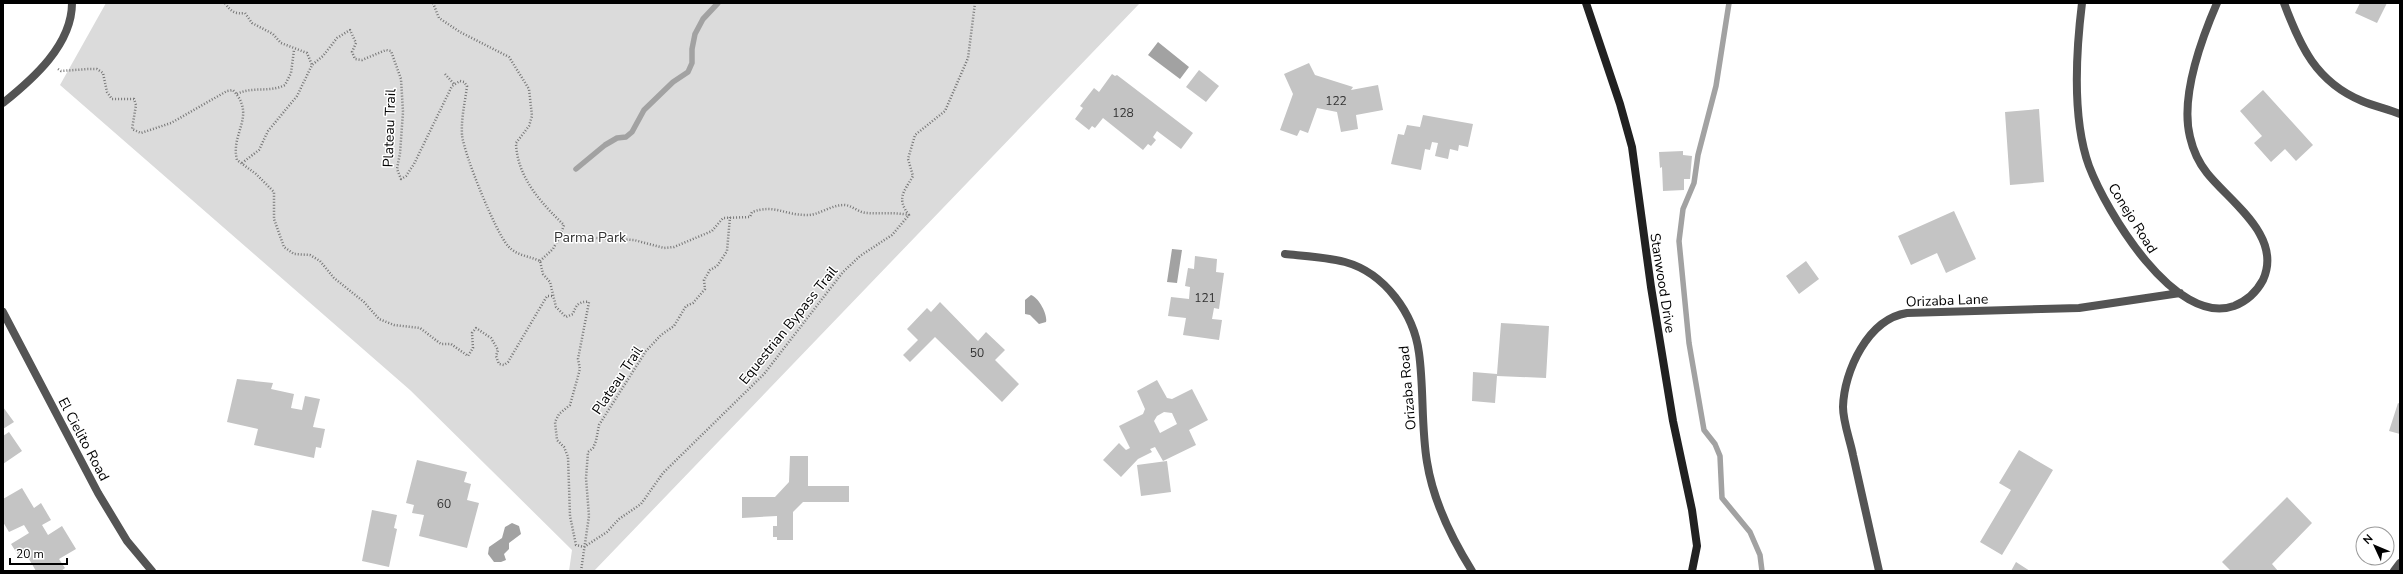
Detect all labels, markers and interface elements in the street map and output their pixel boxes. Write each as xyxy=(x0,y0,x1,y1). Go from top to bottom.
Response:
street label: Plateau Trail xyxy=(379,88,400,168)
house number: 122 xyxy=(1325,93,1347,109)
house number: 128 xyxy=(1112,105,1134,121)
street label: Conejo Road xyxy=(2103,180,2162,257)
park label: Parma Park xyxy=(554,228,627,247)
street label: Stanwood Drive xyxy=(1645,232,1680,334)
street label: Equestrian Bypass Trail xyxy=(735,262,842,388)
house number: 121 xyxy=(1194,290,1216,306)
street label: Orizaba Lane xyxy=(1905,290,1989,311)
street label: Plateau Trail xyxy=(588,342,648,418)
house number: 50 xyxy=(970,345,984,361)
street label: Orizaba Road xyxy=(1394,345,1421,431)
street label: El Cielito Road xyxy=(54,394,114,484)
house number: 60 xyxy=(437,496,451,512)
north arrow xyxy=(2355,526,2395,566)
text: N xyxy=(2360,531,2376,548)
scale bar xyxy=(10,540,67,566)
text: 20 m xyxy=(16,546,44,562)

